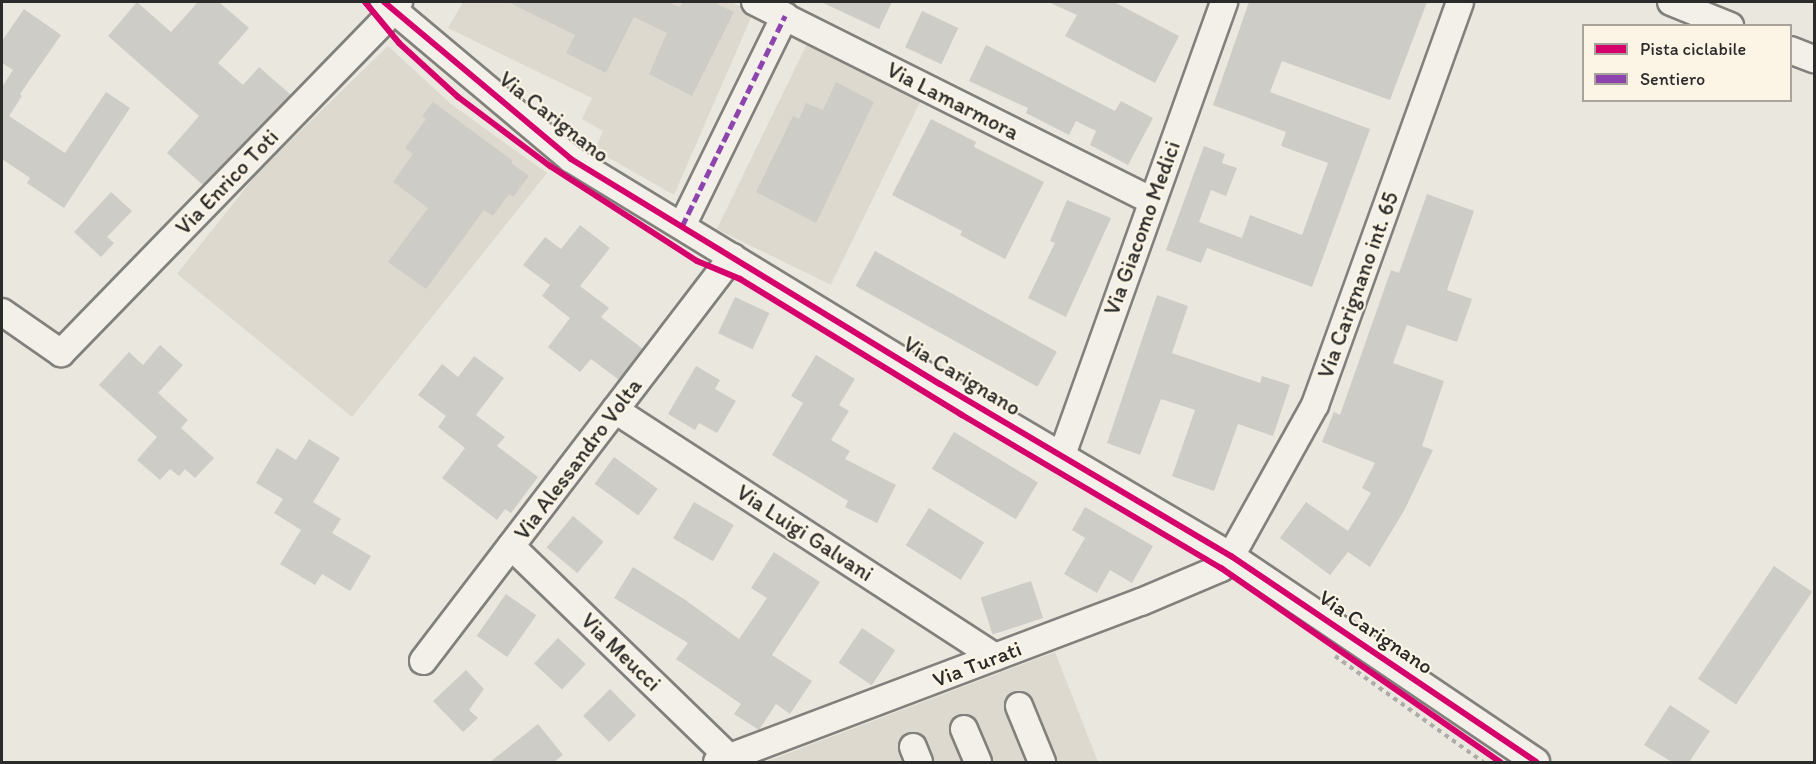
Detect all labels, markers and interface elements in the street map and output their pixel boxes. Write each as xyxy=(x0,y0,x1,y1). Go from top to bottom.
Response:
legend xyxy=(1582,24,1792,102)
text: Pista ciclabile xyxy=(1640,38,1746,60)
street label: Via Lamarmora xyxy=(883,56,1023,146)
street label: Via Carignano xyxy=(493,66,615,168)
text: Sentiero xyxy=(1640,68,1705,90)
street label: Via Enrico Toti xyxy=(171,124,283,240)
street label: Via Giacomo Medici xyxy=(1098,138,1186,318)
street label: Via Carignano int. 65 xyxy=(1312,188,1404,382)
street label: Via Carignano xyxy=(898,330,1026,422)
street label: Via Alessandro Volta xyxy=(509,374,647,544)
street label: Via Luigi Galvani xyxy=(732,479,878,587)
street label: Via Carignano xyxy=(1313,584,1439,680)
street label: Via Meucci xyxy=(576,608,666,696)
street label: Via Turati xyxy=(930,635,1024,693)

